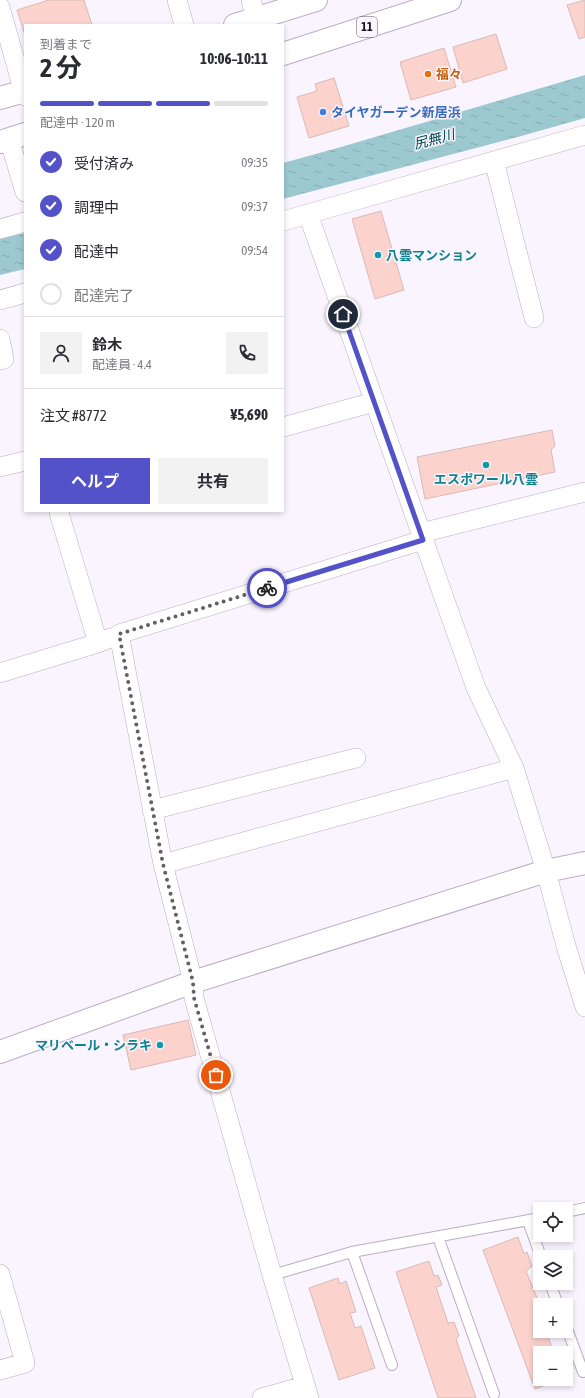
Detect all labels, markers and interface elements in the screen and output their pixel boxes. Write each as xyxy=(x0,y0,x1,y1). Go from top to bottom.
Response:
road number: 11 xyxy=(357,17,377,37)
text: 到着まで xyxy=(40,37,92,52)
text: 10:06–10:11 xyxy=(200,50,268,67)
text: 2 分 xyxy=(40,53,82,83)
place label: 福々 xyxy=(436,67,462,82)
marker: 福々 xyxy=(423,69,433,79)
place label: タイヤガーデン新居浜 xyxy=(331,105,461,120)
marker: タイヤガーデン新居浜 xyxy=(318,107,328,117)
text: 配達中 · 120 m xyxy=(40,115,115,130)
water label: 尻無川 xyxy=(412,125,458,152)
icon: check xyxy=(40,151,62,173)
text: 受付済み xyxy=(74,155,134,172)
text: 09:35 xyxy=(241,155,268,170)
icon: check xyxy=(40,195,62,217)
text: 調理中 xyxy=(74,199,119,216)
text: 09:37 xyxy=(241,199,268,214)
icon: check xyxy=(40,239,62,261)
text: 配達中 xyxy=(74,243,119,260)
text: 09:54 xyxy=(241,243,268,258)
place label: 八雲マンション xyxy=(386,248,477,263)
marker: 八雲マンション xyxy=(373,250,383,260)
text: 配達完了 xyxy=(74,287,134,304)
pin xyxy=(326,297,360,331)
icon: home xyxy=(332,303,354,325)
button: person xyxy=(40,332,82,374)
button: phone xyxy=(226,332,268,374)
text: 鈴木 xyxy=(92,336,122,353)
text: 配達員 · 4.4 xyxy=(92,357,152,372)
text: ¥5,690 xyxy=(230,406,268,423)
text: 注文 #8772 xyxy=(40,407,107,424)
button: ヘルプ xyxy=(40,458,150,504)
button: 共有 xyxy=(158,458,268,504)
marker: エスポワール八雲 xyxy=(481,460,491,470)
place label: エスポワール八雲 xyxy=(434,472,538,487)
courier xyxy=(247,568,287,608)
icon: bike xyxy=(256,577,278,599)
place label: マリベール・シラキ xyxy=(35,1038,152,1053)
marker: マリベール・シラキ xyxy=(155,1040,165,1050)
pin xyxy=(199,1058,233,1092)
icon: bag xyxy=(205,1064,227,1086)
map controls xyxy=(533,1202,573,1386)
button: locate xyxy=(533,1202,573,1242)
button: layers xyxy=(533,1250,573,1290)
button: + xyxy=(533,1298,573,1338)
button: − xyxy=(533,1346,573,1386)

